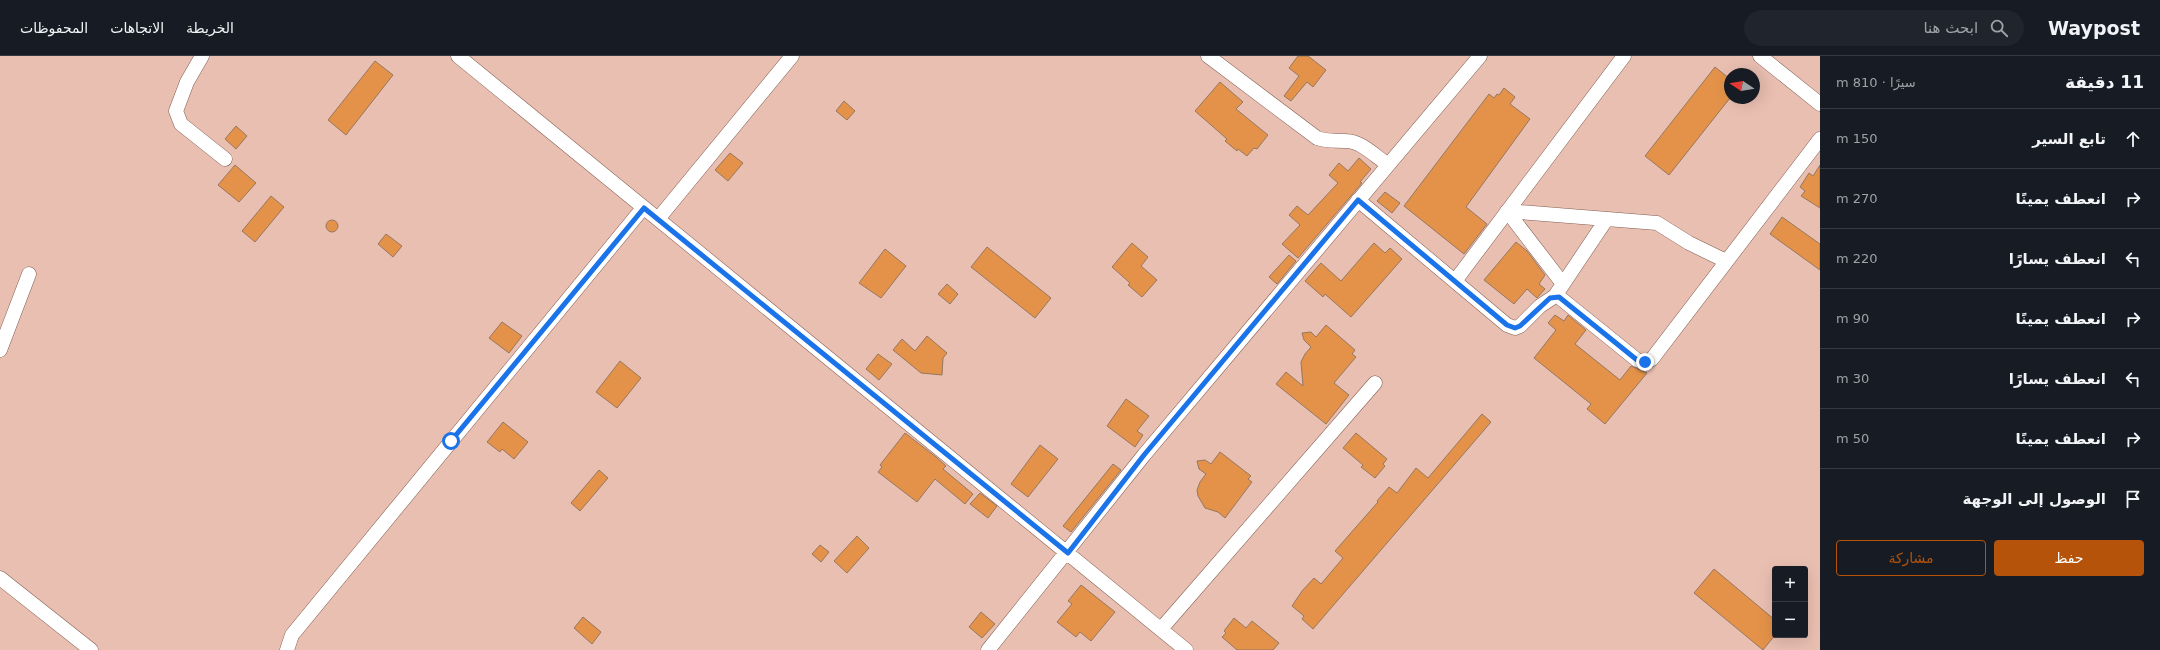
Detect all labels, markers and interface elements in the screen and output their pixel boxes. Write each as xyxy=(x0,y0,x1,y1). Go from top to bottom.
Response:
search box xyxy=(1744,10,2024,46)
icon: search xyxy=(1988,17,2010,39)
text: Waypost xyxy=(2048,17,2140,39)
text: ابحث هنا xyxy=(1924,19,1978,37)
text: المحفوظات xyxy=(20,20,88,36)
text: الاتجاهات xyxy=(110,20,164,36)
text: الخريطة xyxy=(186,20,234,36)
north arrow xyxy=(1724,68,1760,104)
text: 11 دقيقة xyxy=(2065,72,2144,92)
text: سيرًا · 810 m xyxy=(1836,75,1916,90)
icon: ahead xyxy=(2122,128,2144,150)
text: تابع السير xyxy=(2032,130,2106,148)
text: 150 m xyxy=(1836,131,1878,146)
icon: right xyxy=(2122,188,2144,210)
text: انعطف يمينًا xyxy=(2015,190,2106,208)
text: 270 m xyxy=(1836,191,1878,206)
icon: left xyxy=(2122,248,2144,270)
text: انعطف يسارًا xyxy=(2009,250,2106,268)
text: 220 m xyxy=(1836,251,1878,266)
icon: right xyxy=(2122,308,2144,330)
text: انعطف يمينًا xyxy=(2015,310,2106,328)
text: 90 m xyxy=(1836,311,1869,326)
route end xyxy=(1636,353,1654,371)
icon: left xyxy=(2122,368,2144,390)
text: انعطف يسارًا xyxy=(2009,370,2106,388)
text: 30 m xyxy=(1836,371,1869,386)
icon: right xyxy=(2122,428,2144,450)
text: انعطف يمينًا xyxy=(2015,430,2106,448)
text: 50 m xyxy=(1836,431,1869,446)
route start xyxy=(442,432,460,450)
icon: arrive xyxy=(2122,488,2144,510)
text: الوصول إلى الوجهة xyxy=(1963,490,2106,508)
button: مشاركة xyxy=(1836,540,1986,576)
button: حفظ xyxy=(1994,540,2144,576)
map controls xyxy=(1772,566,1808,638)
button: + xyxy=(1772,566,1808,602)
button: − xyxy=(1772,602,1808,638)

